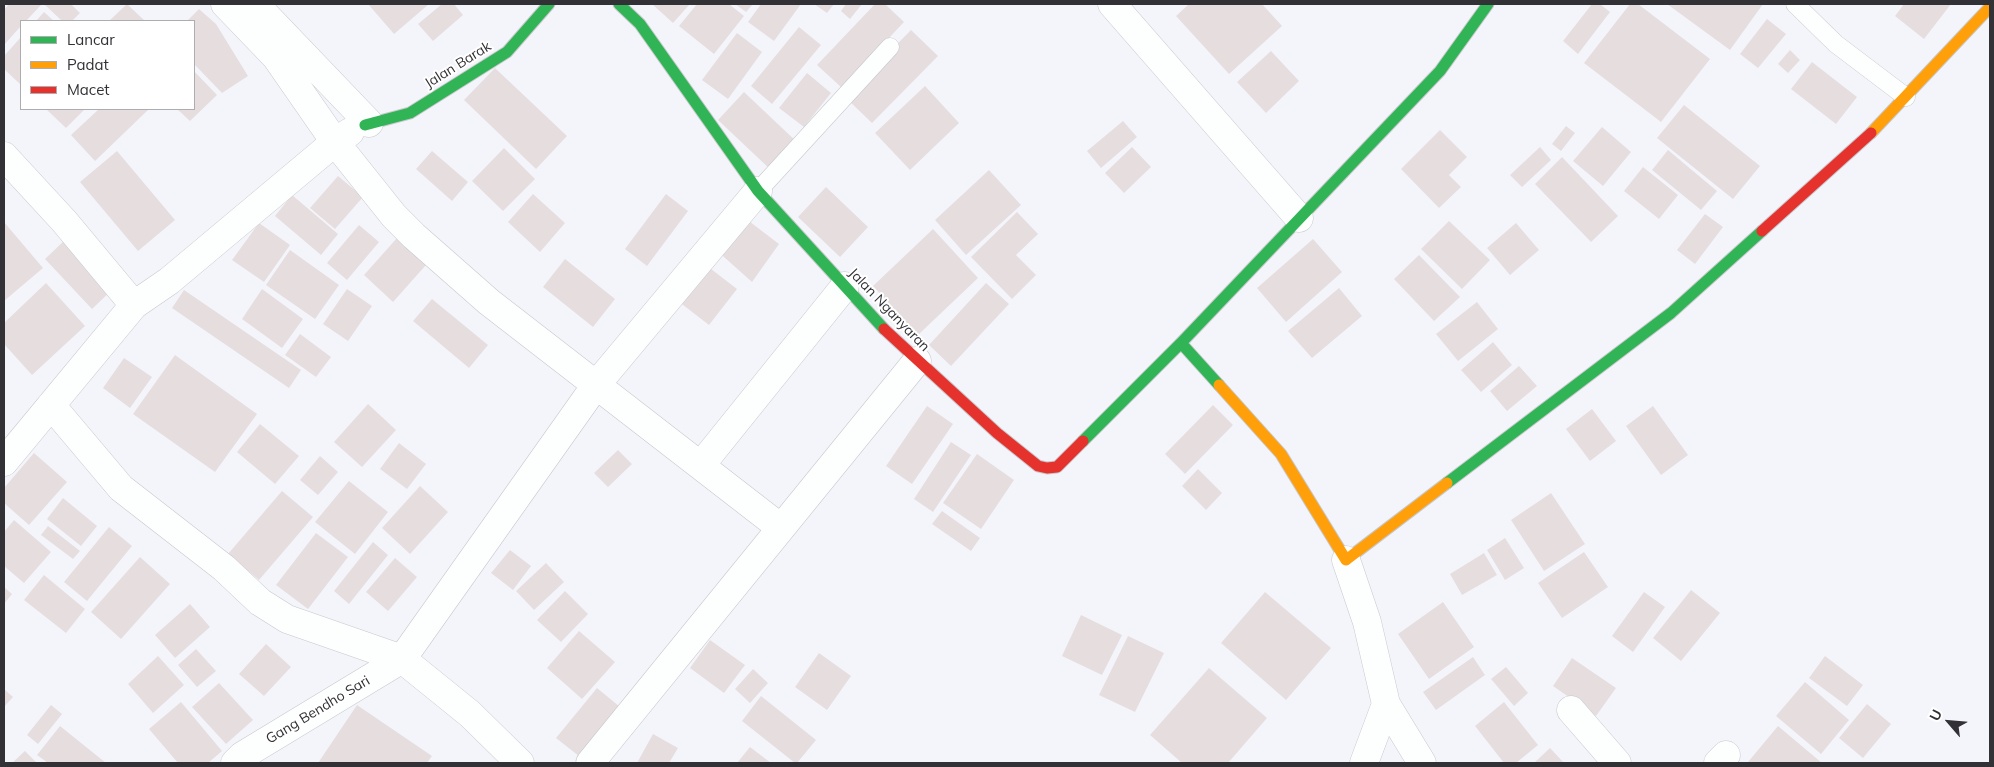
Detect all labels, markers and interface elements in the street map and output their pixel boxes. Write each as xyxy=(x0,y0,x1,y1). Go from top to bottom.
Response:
legend xyxy=(20,20,195,110)
text: Lancar xyxy=(67,30,115,49)
street label: Jalan Barak xyxy=(422,38,494,92)
text: Padat xyxy=(67,55,109,74)
text: Macet xyxy=(67,80,110,99)
street label: Jalan Nganyaran xyxy=(845,265,933,355)
street label: Gang Bendho Sari xyxy=(263,672,373,748)
north arrow xyxy=(1924,697,1974,747)
text: U xyxy=(1925,706,1946,724)

